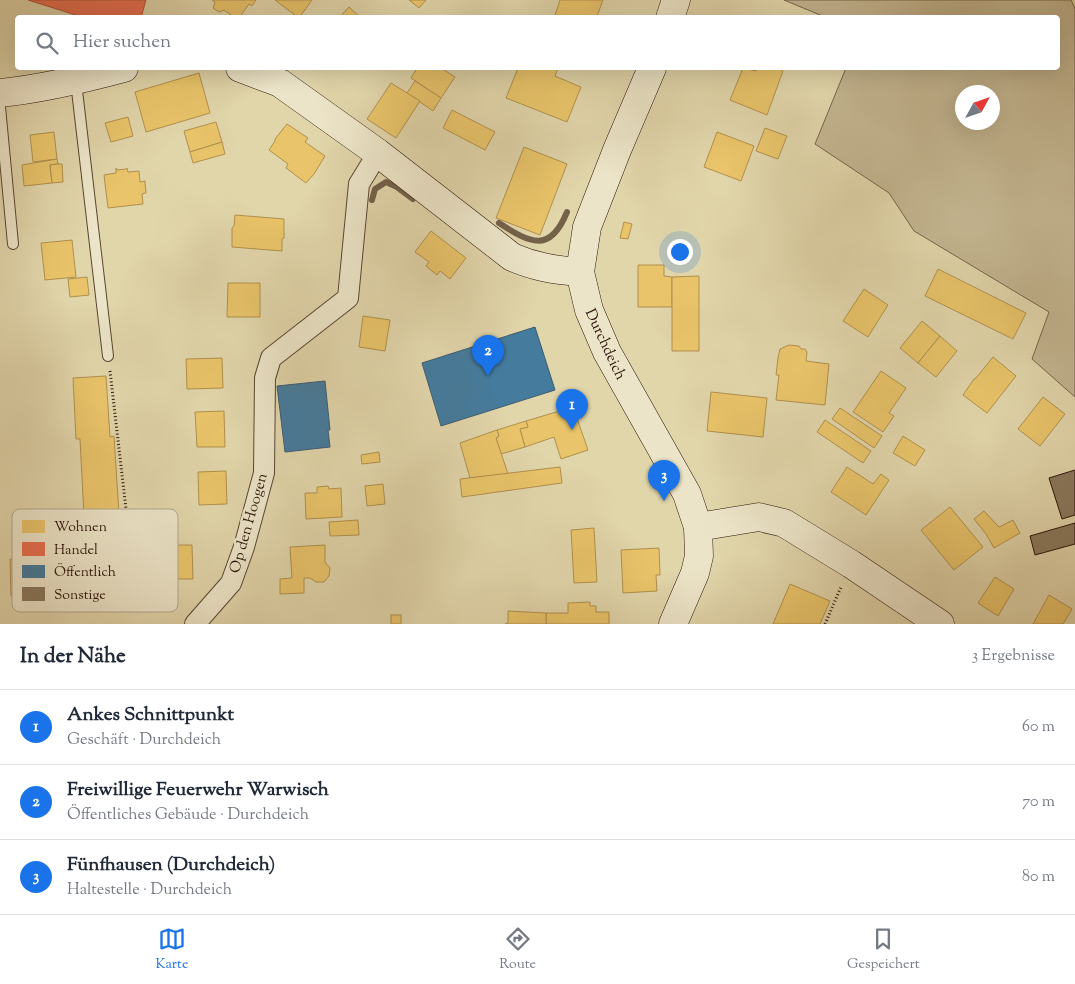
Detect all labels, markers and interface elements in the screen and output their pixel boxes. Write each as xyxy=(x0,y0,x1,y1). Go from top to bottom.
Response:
search box xyxy=(15,15,1060,70)
icon: search xyxy=(33,29,61,57)
text: Hier suchen xyxy=(73,29,171,56)
north arrow xyxy=(955,85,1000,130)
your location xyxy=(667,239,693,265)
street label: Durchdeich xyxy=(579,306,630,384)
pin: 2 xyxy=(472,335,504,376)
pin: 1 xyxy=(556,389,588,430)
pin: 3 xyxy=(648,460,680,501)
street label: Op den Hoogen xyxy=(225,471,274,576)
legend xyxy=(12,509,178,612)
text: Wohnen xyxy=(54,518,107,538)
text: Handel xyxy=(54,541,98,561)
text: Öffentlich xyxy=(54,562,116,583)
text: Sonstige xyxy=(54,586,106,606)
text: In der Nähe xyxy=(20,642,126,672)
text: 3 Ergebnisse xyxy=(972,645,1055,668)
text: Ankes Schnittpunkt xyxy=(67,702,234,729)
text: 1 xyxy=(33,716,39,739)
text: 60 m xyxy=(1022,716,1055,739)
text: Geschäft · Durchdeich xyxy=(67,729,221,752)
text: Freiwillige Feuerwehr Warwisch xyxy=(67,777,329,804)
text: 2 xyxy=(32,791,40,814)
text: 70 m xyxy=(1022,791,1055,814)
text: Öffentliches Gebäude · Durchdeich xyxy=(67,804,309,827)
text: Fünfhausen (Durchdeich) xyxy=(67,852,275,879)
text: 3 xyxy=(33,866,39,889)
text: 80 m xyxy=(1022,866,1055,889)
text: Haltestelle · Durchdeich xyxy=(67,879,232,902)
tab: Karte xyxy=(155,925,188,975)
tab: Route xyxy=(499,925,536,975)
tab: Gespeichert xyxy=(847,925,920,975)

